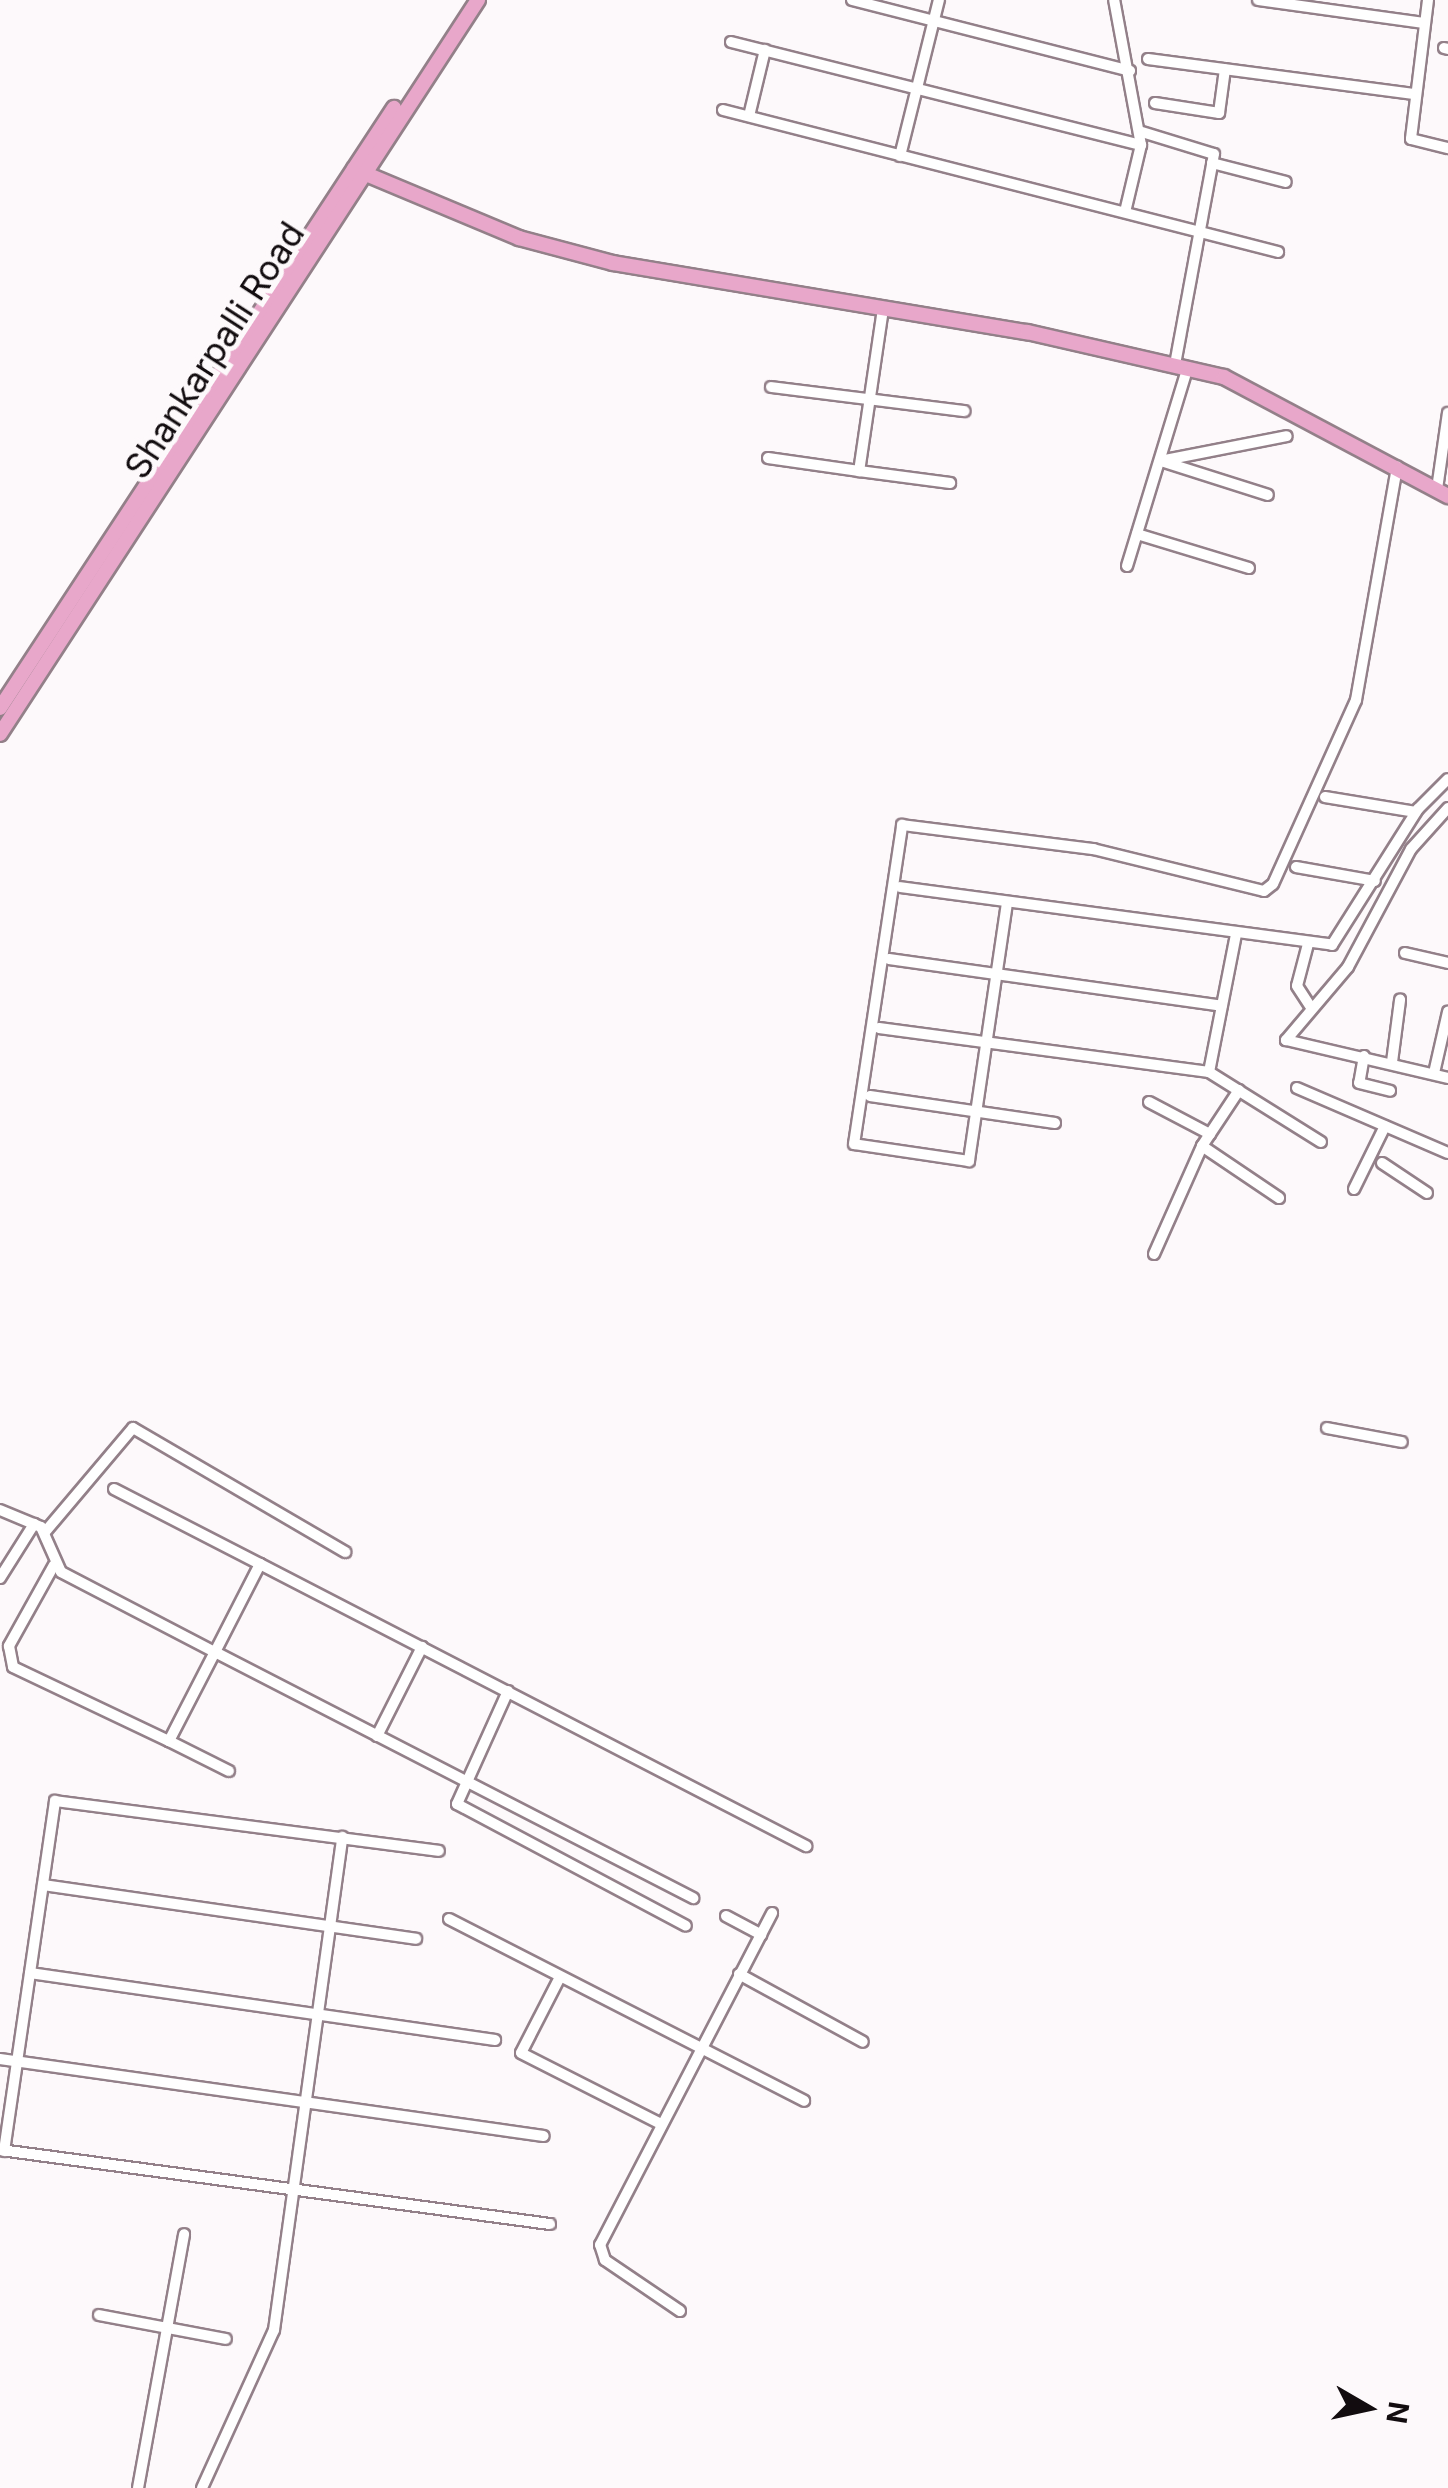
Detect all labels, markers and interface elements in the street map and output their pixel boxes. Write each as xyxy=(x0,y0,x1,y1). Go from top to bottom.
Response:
street label: Shankarpalli Road xyxy=(115,214,313,486)
north arrow xyxy=(1318,2358,1418,2458)
text: N xyxy=(1379,2399,1416,2426)

